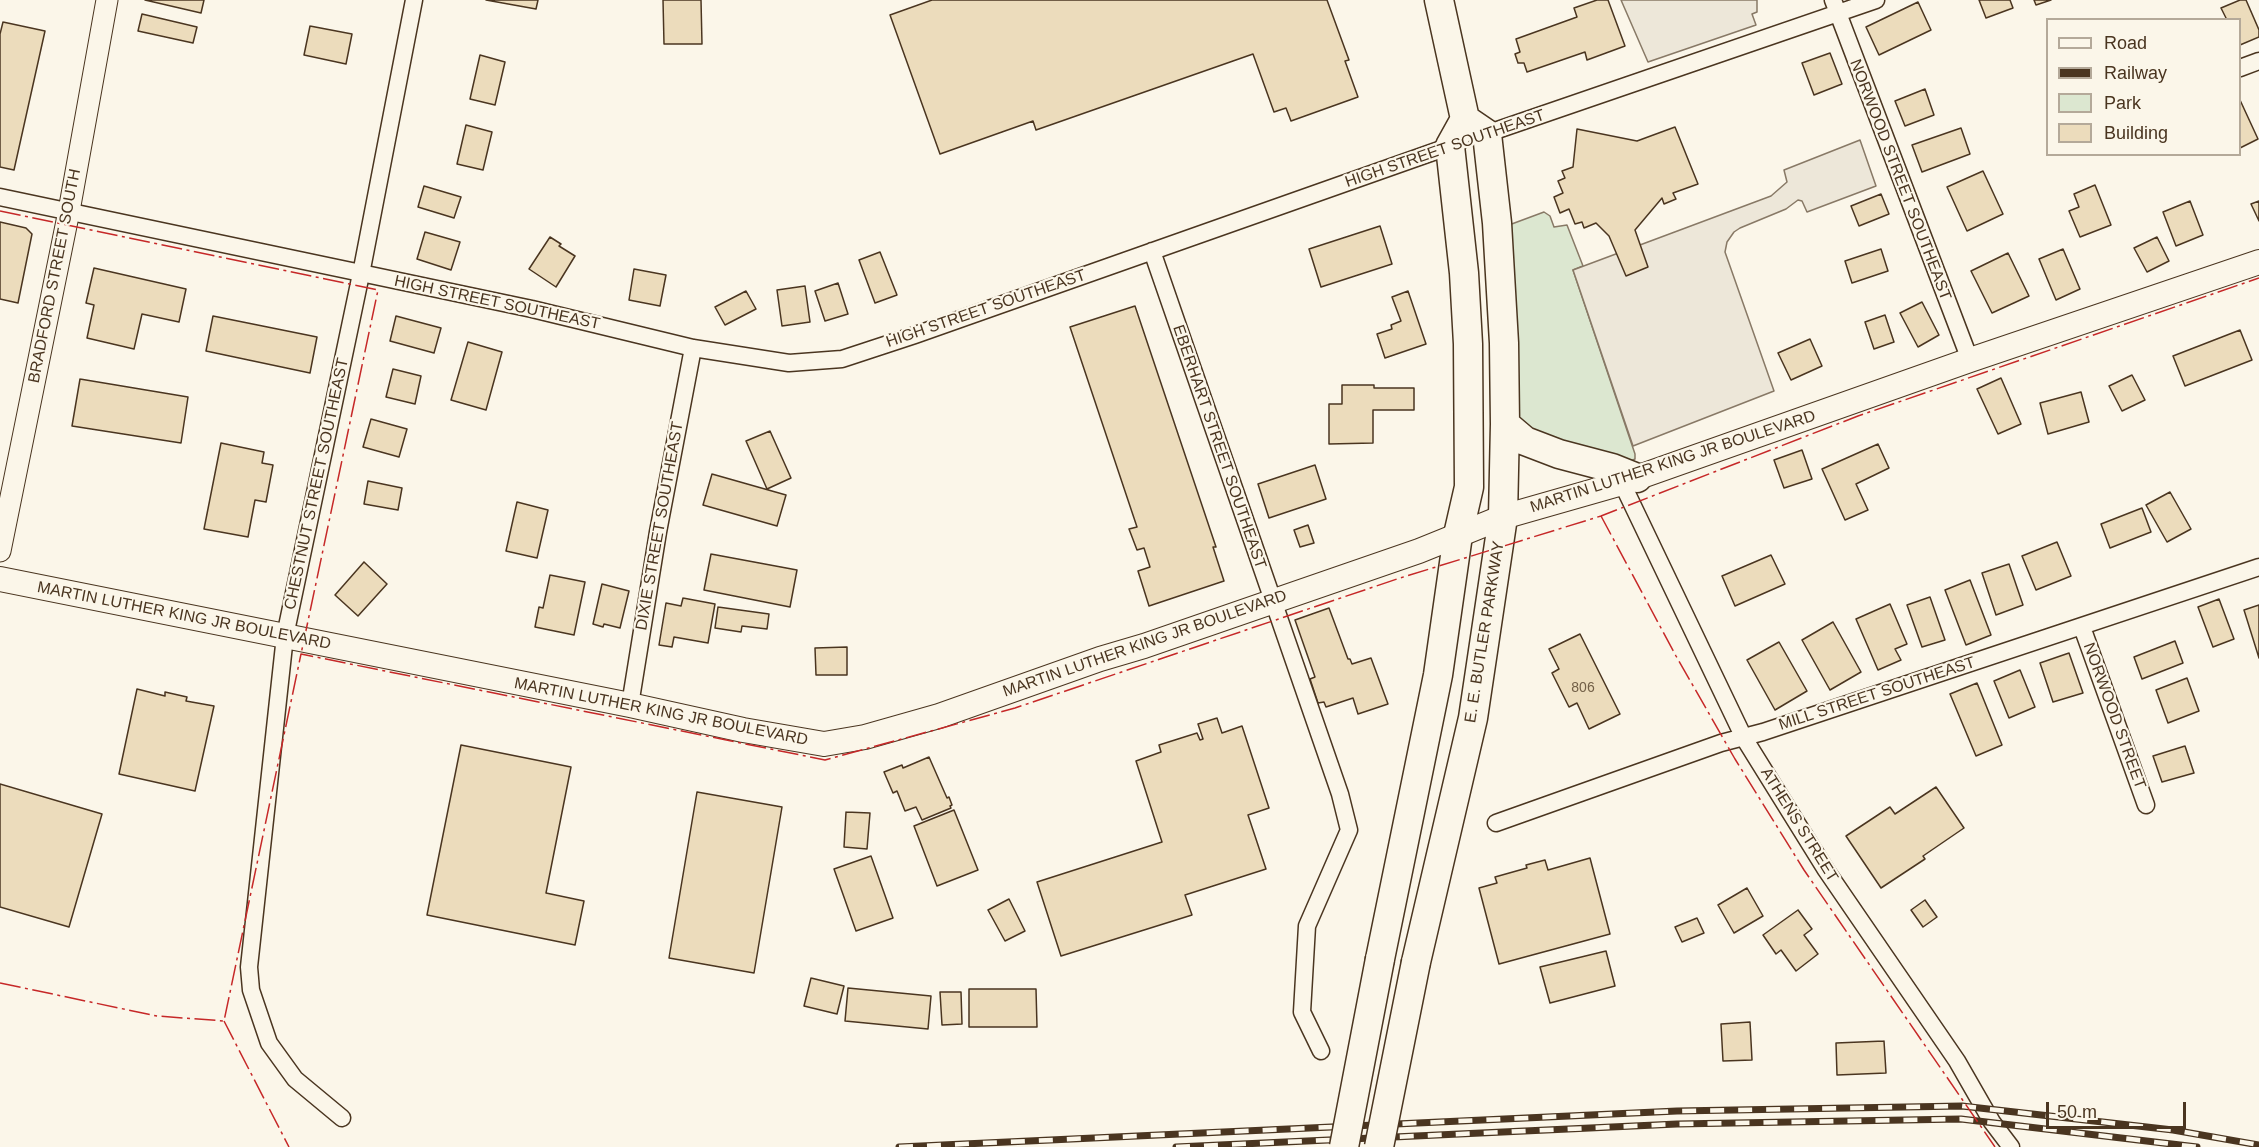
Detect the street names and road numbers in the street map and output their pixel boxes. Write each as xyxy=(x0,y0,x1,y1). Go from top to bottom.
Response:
street label: NORWOOD STREET SOUTHEAST xyxy=(1845,57,1955,303)
street label: HIGH STREET SOUTHEAST xyxy=(1343,106,1547,192)
street label: BRADFORD STREET SOUTH xyxy=(25,167,85,385)
street label: HIGH STREET SOUTHEAST xyxy=(884,266,1088,352)
street label: HIGH STREET SOUTHEAST xyxy=(392,272,602,334)
street label: EBERHART STREET SOUTHEAST xyxy=(1168,323,1270,571)
street label: CHESTNUT STREET SOUTHEAST xyxy=(281,356,353,612)
street label: MARTIN LUTHER KING JR BOULEVARD xyxy=(1528,407,1818,517)
street label: DIXIE STREET SOUTHEAST xyxy=(632,420,688,632)
street label: E. E. BUTLER PARKWAY xyxy=(1461,540,1509,724)
street label: MARTIN LUTHER KING JR BOULEVARD xyxy=(35,578,333,654)
street label: MARTIN LUTHER KING JR BOULEVARD xyxy=(1001,586,1289,702)
street label: NORWOOD STREET xyxy=(2079,640,2149,792)
street label: MILL STREET SOUTHEAST xyxy=(1776,653,1978,735)
street label: MARTIN LUTHER KING JR BOULEVARD xyxy=(512,674,810,750)
street label: ATHENS STREET xyxy=(1756,764,1842,886)

